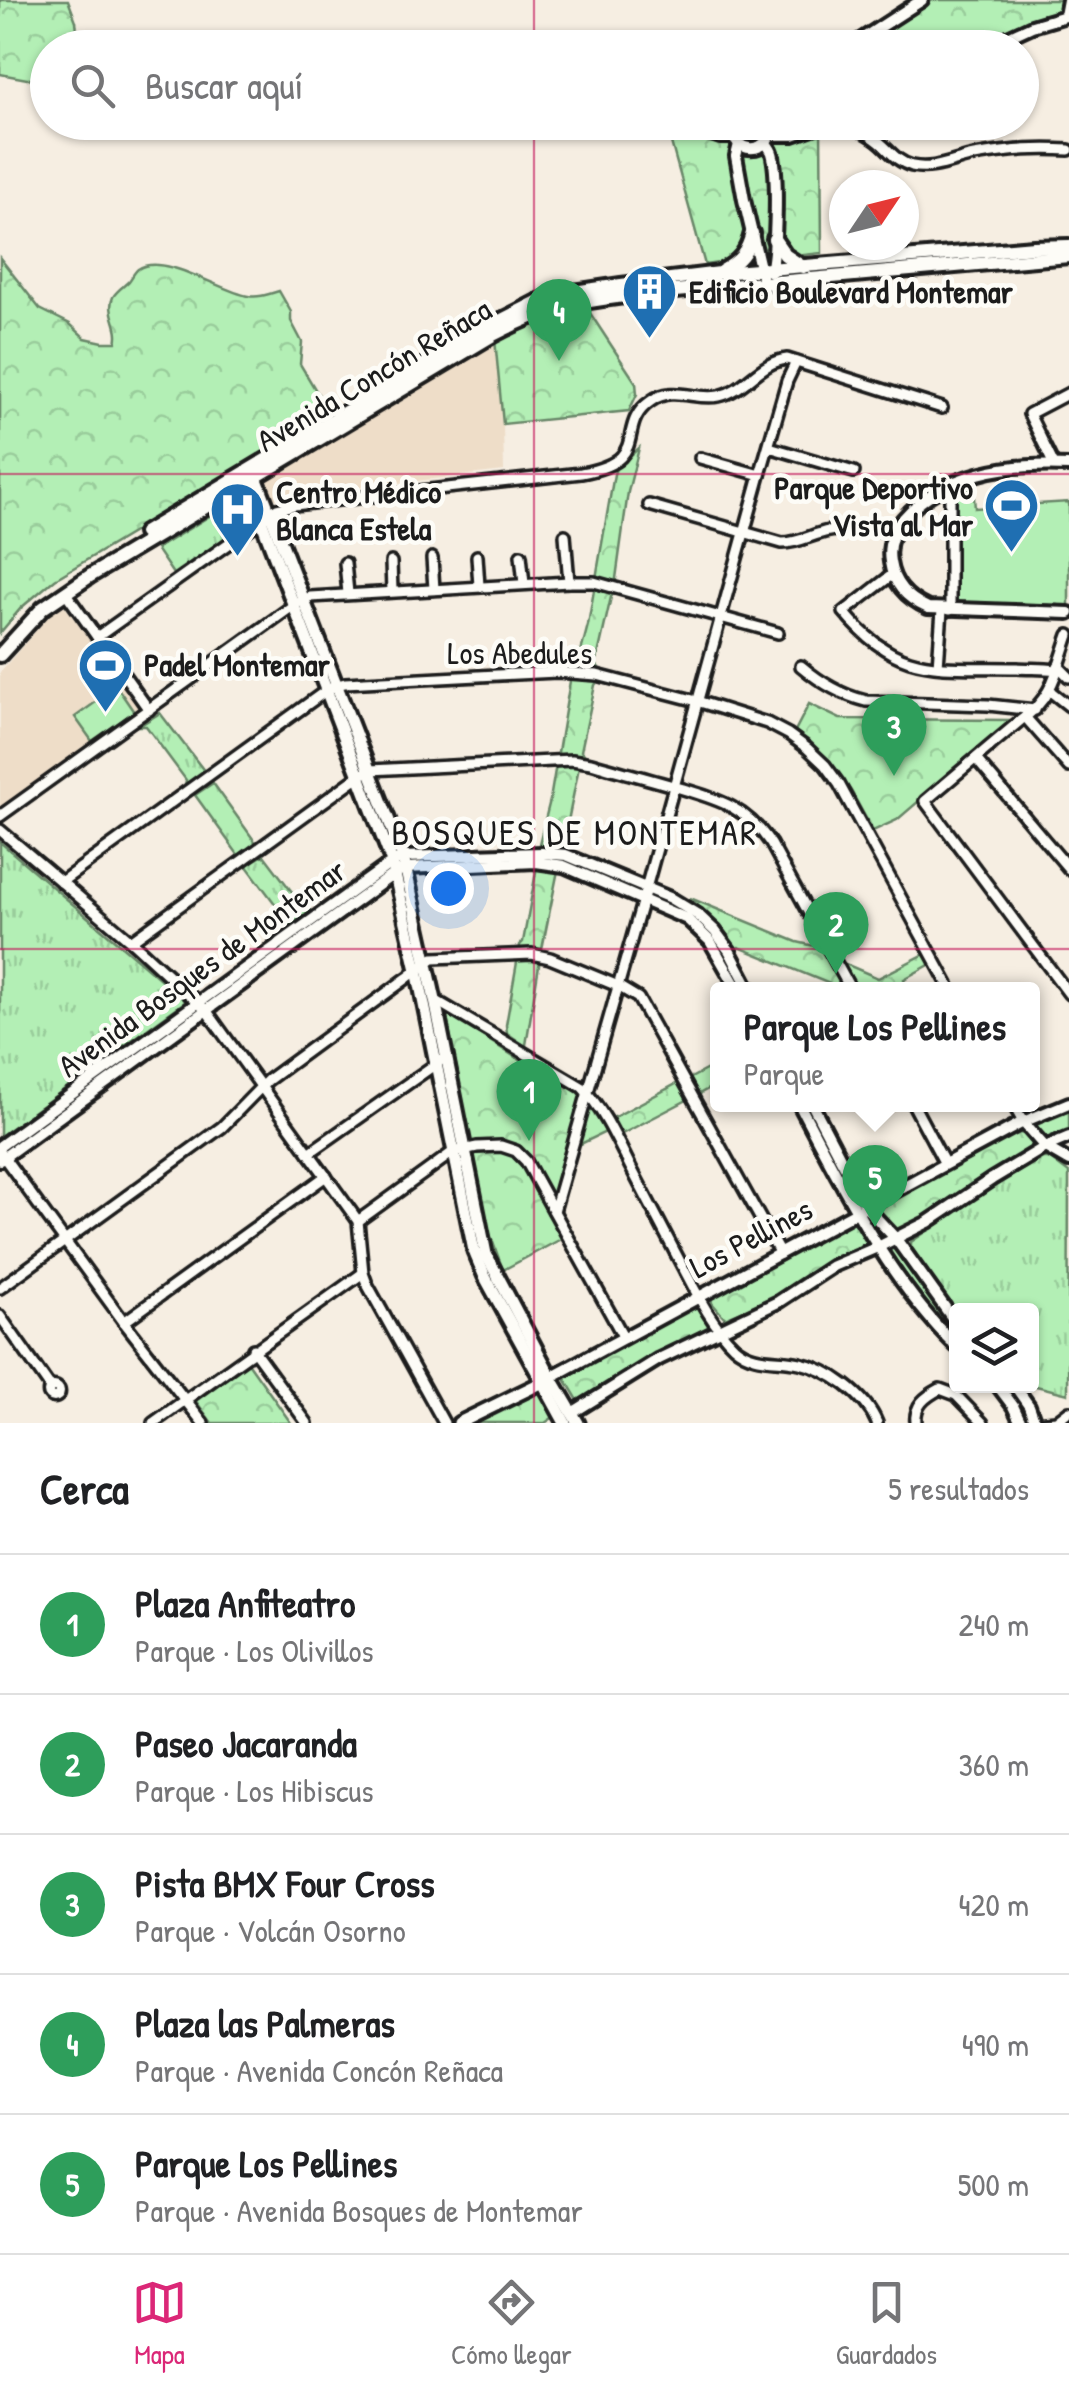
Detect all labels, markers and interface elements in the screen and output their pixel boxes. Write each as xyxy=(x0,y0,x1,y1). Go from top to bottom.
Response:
search box xyxy=(30,30,1039,140)
icon: search xyxy=(65,58,120,113)
text: Buscar aquí xyxy=(145,59,303,111)
north arrow xyxy=(829,170,919,260)
building icon: Edificio Boulevard Montemar xyxy=(620,262,680,341)
place label: Edificio Boulevard Montemar xyxy=(689,270,1014,313)
pin: 4 xyxy=(526,278,592,361)
street label: Avenida Concón Reñaca xyxy=(248,288,499,462)
place label: Parque Deportivo Vista al Mar xyxy=(774,466,974,546)
place label: Centro Médico Blanca Estela xyxy=(276,470,441,550)
sports icon: Parque Deportivo Vista al Mar xyxy=(982,476,1042,555)
hospital icon: Centro Médico Blanca Estela xyxy=(207,480,267,559)
street label: Los Abedules xyxy=(448,631,592,674)
sports icon: Padel Montemar xyxy=(75,635,135,714)
place label: Padel Montemar xyxy=(144,643,330,686)
pin: 3 xyxy=(862,694,926,776)
district label: BOSQUES DE MONTEMAR xyxy=(391,809,759,856)
street label: Avenida Bosques de Montemar xyxy=(49,849,354,1087)
your location xyxy=(423,863,474,914)
pin: 2 xyxy=(804,892,868,974)
popup xyxy=(710,982,1040,1112)
text: Parque Los Pellines xyxy=(744,1000,1006,1052)
text: Parque xyxy=(744,1052,824,1095)
pin: 1 xyxy=(496,1058,562,1141)
pin: 5 xyxy=(842,1144,908,1227)
street label: Los Pellines xyxy=(682,1187,820,1288)
map controls xyxy=(949,1303,1039,1393)
button: layers xyxy=(949,1303,1039,1393)
text: Cerca xyxy=(40,1460,129,1517)
text: 5 resultados xyxy=(888,1467,1029,1510)
text: Plaza Anfiteatro xyxy=(135,1577,355,1629)
text: 1 xyxy=(67,1603,78,1646)
text: 240 m xyxy=(959,1603,1029,1646)
text: Parque · Los Olivillos xyxy=(135,1629,374,1672)
text: Paseo Jacaranda xyxy=(135,1717,357,1769)
text: 2 xyxy=(65,1743,80,1786)
text: 360 m xyxy=(958,1743,1029,1786)
text: Parque · Los Hibiscus xyxy=(135,1769,374,1812)
text: Pista BMX Four Cross xyxy=(135,1857,435,1909)
text: 3 xyxy=(65,1883,80,1926)
text: 420 m xyxy=(959,1883,1029,1926)
text: Parque · Volcán Osorno xyxy=(135,1909,406,1952)
text: Plaza las Palmeras xyxy=(135,1997,395,2049)
text: 4 xyxy=(66,2023,79,2066)
text: 490 m xyxy=(962,2023,1029,2066)
text: Parque · Avenida Concón Reñaca xyxy=(135,2049,503,2092)
text: Parque Los Pellines xyxy=(135,2137,398,2189)
text: 5 xyxy=(66,2163,79,2206)
text: 500 m xyxy=(958,2163,1029,2206)
text: Parque · Avenida Bosques de Montemar xyxy=(135,2189,583,2232)
tab: Mapa xyxy=(132,2275,187,2373)
tab: Cómo llegar xyxy=(451,2275,572,2373)
tab: Guardados xyxy=(836,2275,937,2373)

